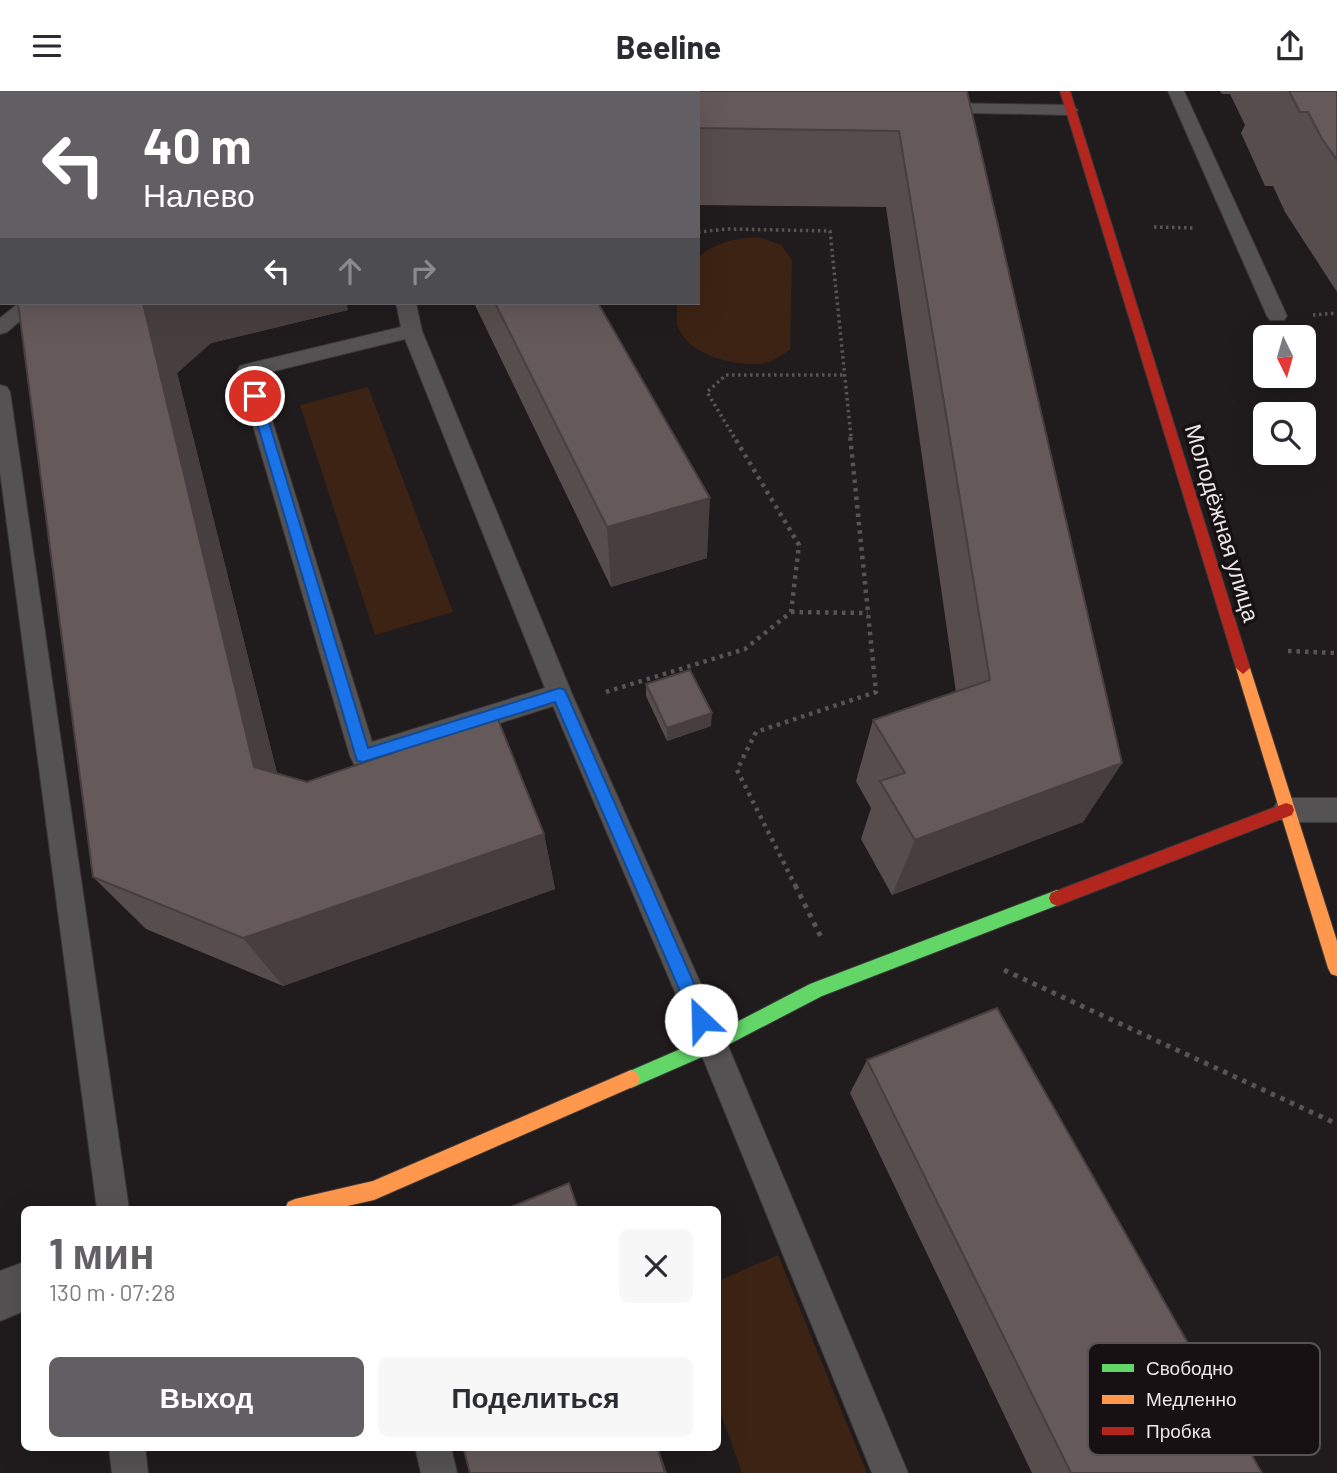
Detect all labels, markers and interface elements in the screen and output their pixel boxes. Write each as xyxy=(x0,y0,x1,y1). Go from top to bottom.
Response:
icon: menu xyxy=(28,27,66,65)
text: Beeline xyxy=(616,27,721,65)
icon: share xyxy=(1271,27,1309,65)
text: 40 m xyxy=(143,115,251,174)
icon: left xyxy=(28,119,119,210)
text: Налево xyxy=(143,175,255,213)
icon: left xyxy=(258,252,296,290)
icon: ahead xyxy=(331,252,369,290)
icon: right xyxy=(404,252,442,290)
north arrow xyxy=(1253,325,1316,389)
map controls xyxy=(1253,325,1316,465)
pin xyxy=(225,366,285,426)
icon: arrive xyxy=(236,377,274,415)
button: search xyxy=(1253,402,1316,465)
street label: Молодёжная улица xyxy=(1180,421,1266,625)
position arrow xyxy=(664,983,738,1057)
text: 1 мин xyxy=(49,1227,155,1277)
button: close xyxy=(619,1229,693,1303)
text: 130 m · 07:28 xyxy=(49,1278,176,1306)
legend xyxy=(1088,1343,1320,1455)
text: Свободно xyxy=(1146,1356,1233,1379)
button: Выход xyxy=(49,1357,364,1437)
button: Поделиться xyxy=(378,1357,693,1437)
text: Медленно xyxy=(1146,1387,1236,1410)
text: Пробка xyxy=(1146,1419,1211,1442)

